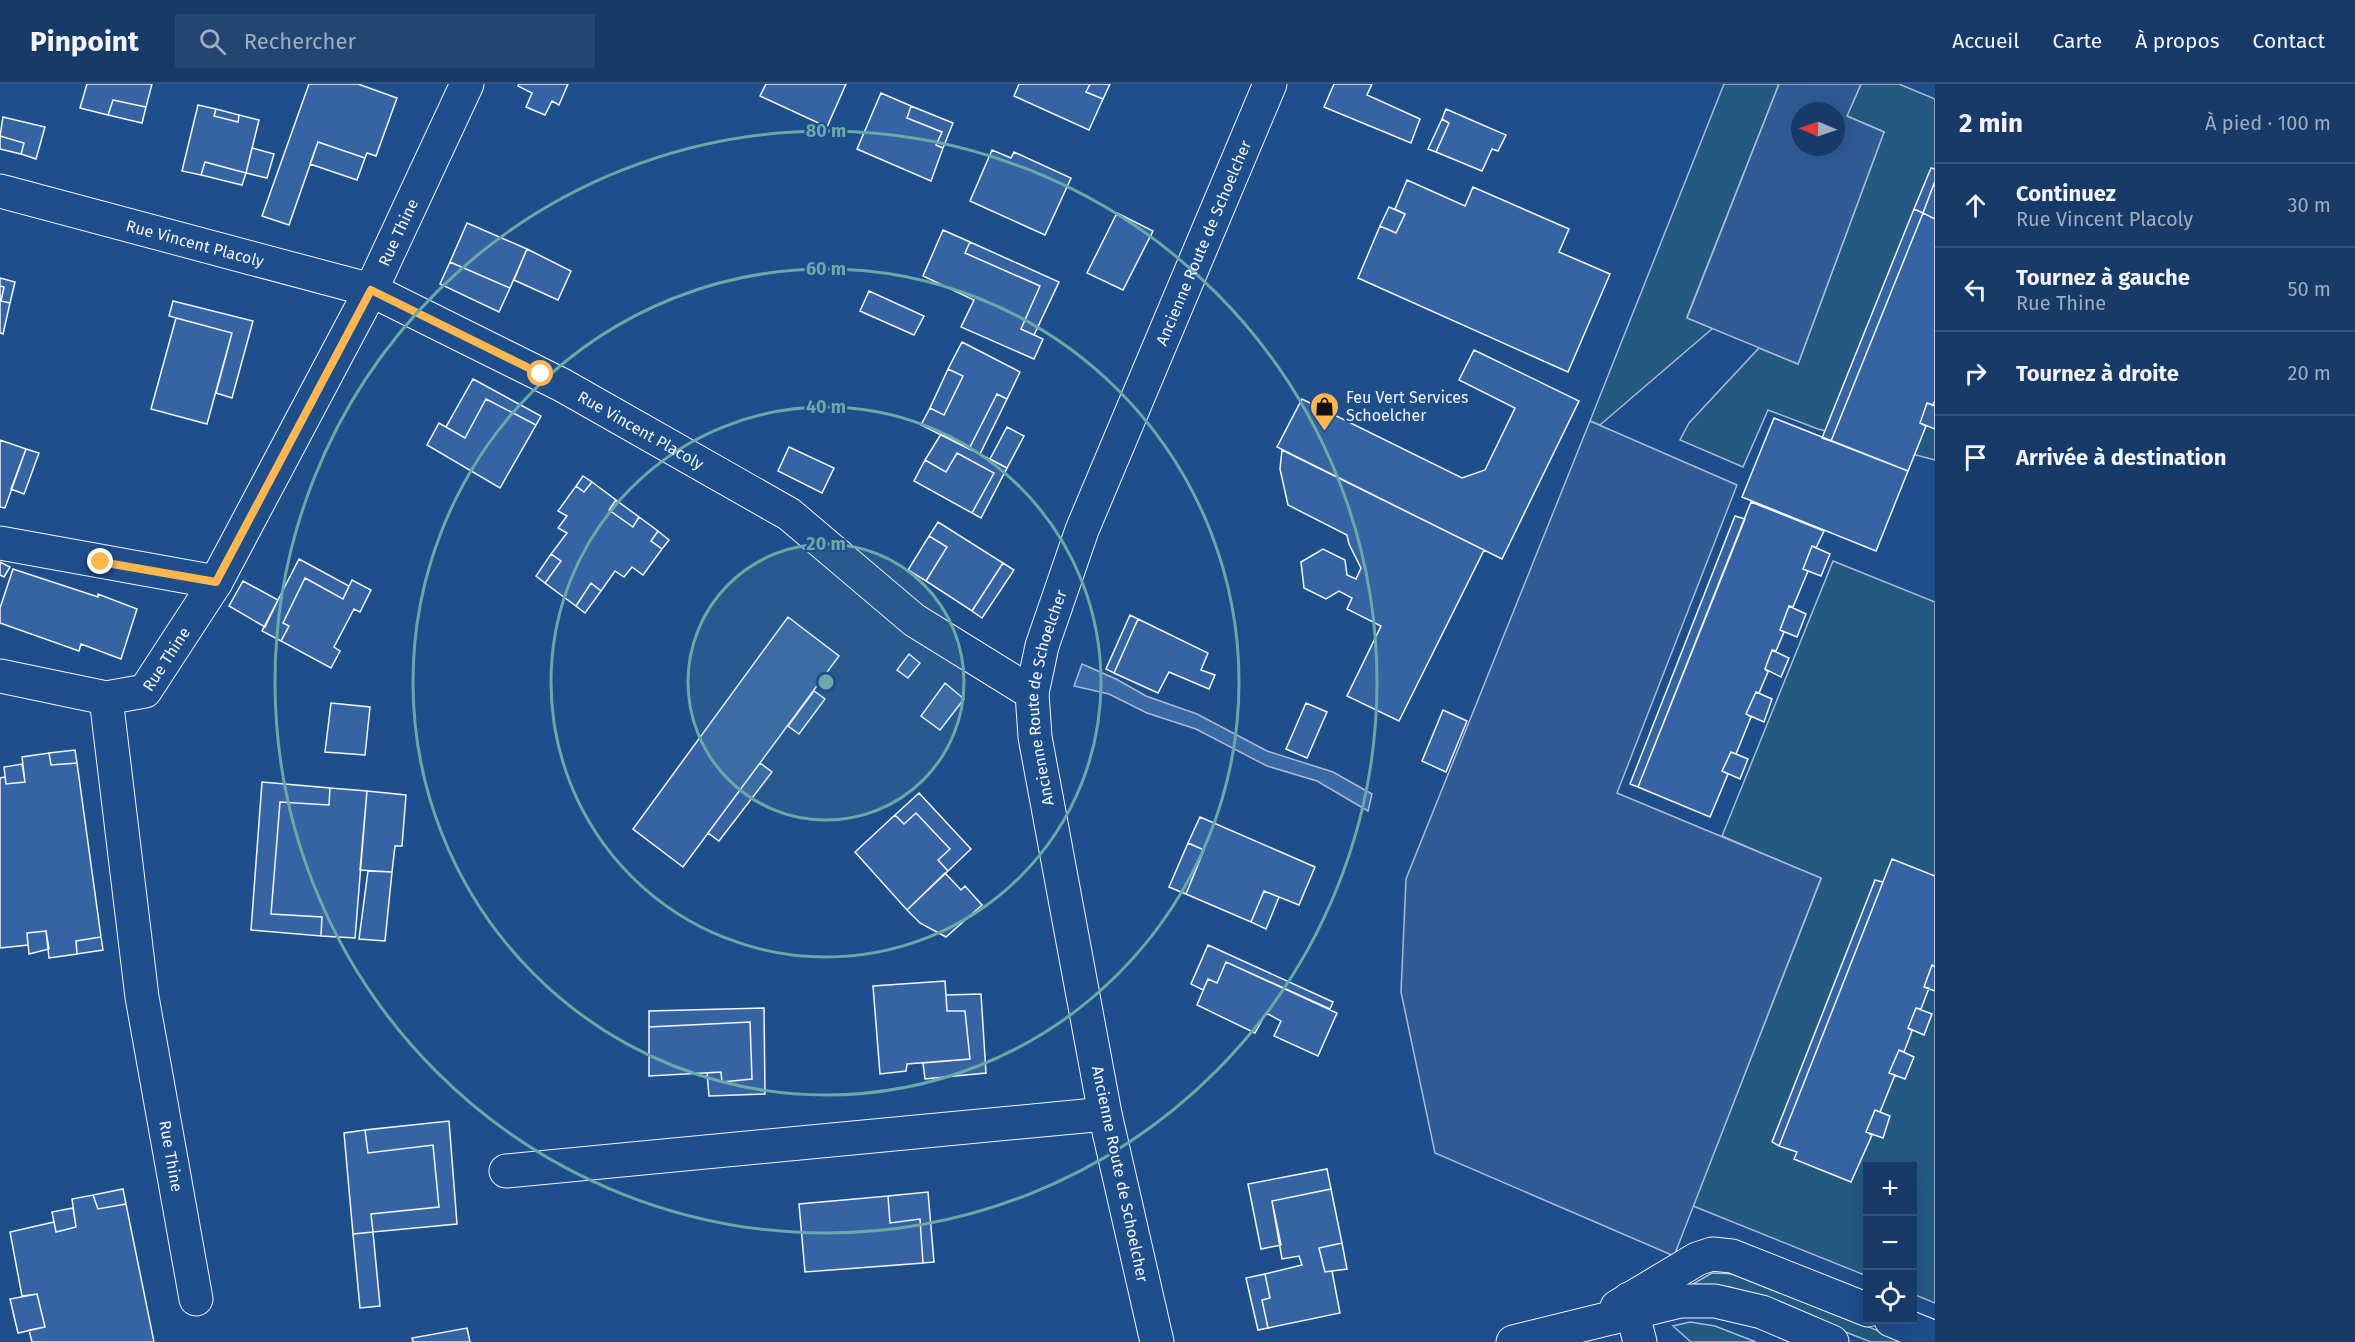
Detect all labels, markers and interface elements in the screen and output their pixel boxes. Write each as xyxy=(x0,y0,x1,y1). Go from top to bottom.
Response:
search box xyxy=(175,14,595,68)
text: Pinpoint xyxy=(30,25,139,58)
icon: search xyxy=(196,25,229,58)
text: Rechercher xyxy=(244,28,356,55)
text: Accueil xyxy=(1952,28,2019,54)
text: Carte xyxy=(2052,28,2102,54)
text: À propos xyxy=(2135,28,2220,54)
text: Contact xyxy=(2253,28,2325,54)
north arrow xyxy=(1791,102,1845,156)
text: 2 min xyxy=(1959,108,2023,139)
text: À pied · 100 m xyxy=(2205,111,2331,135)
text: 80 m xyxy=(806,120,846,142)
street label: Ancienne Route de Schoelcher xyxy=(1151,136,1255,348)
text: Continuez xyxy=(2016,180,2116,207)
icon: ahead xyxy=(1959,189,1992,222)
text: 30 m xyxy=(2287,193,2331,217)
street label: Rue Thine xyxy=(374,195,422,269)
text: Rue Vincent Placoly xyxy=(2016,207,2193,231)
street label: Rue Vincent Placoly xyxy=(124,216,266,271)
text: 60 m xyxy=(806,258,846,280)
text: Tournez à gauche xyxy=(2016,264,2190,291)
icon: left xyxy=(1959,273,1992,306)
text: 50 m xyxy=(2287,277,2331,301)
text: Rue Thine xyxy=(2016,291,2106,315)
icon: right xyxy=(1959,357,1992,390)
route start xyxy=(527,360,553,386)
text: Tournez à droite xyxy=(2016,360,2179,387)
text: 20 m xyxy=(2288,361,2331,385)
street label: Rue Vincent Placoly xyxy=(574,387,707,473)
place label: Feu Vert Services Schoelcher xyxy=(1346,388,1469,425)
shop icon: Feu Vert Services Schoelcher xyxy=(1309,390,1341,432)
text: 40 m xyxy=(806,396,846,418)
icon: arrive xyxy=(1959,441,1992,474)
text: Arrivée à destination xyxy=(2016,444,2226,471)
text: 20 m xyxy=(806,533,846,555)
route end xyxy=(87,548,113,574)
street label: Ancienne Route de Schoelcher xyxy=(1023,586,1070,807)
street label: Rue Thine xyxy=(138,623,194,694)
centre of rings xyxy=(816,672,836,692)
street label: Ancienne Route de Schoelcher xyxy=(1088,1064,1152,1285)
street label: Rue Thine xyxy=(155,1119,187,1193)
map controls xyxy=(1863,1162,1917,1324)
button: + xyxy=(1863,1162,1917,1216)
button: − xyxy=(1863,1216,1917,1270)
button: locate xyxy=(1863,1270,1917,1324)

